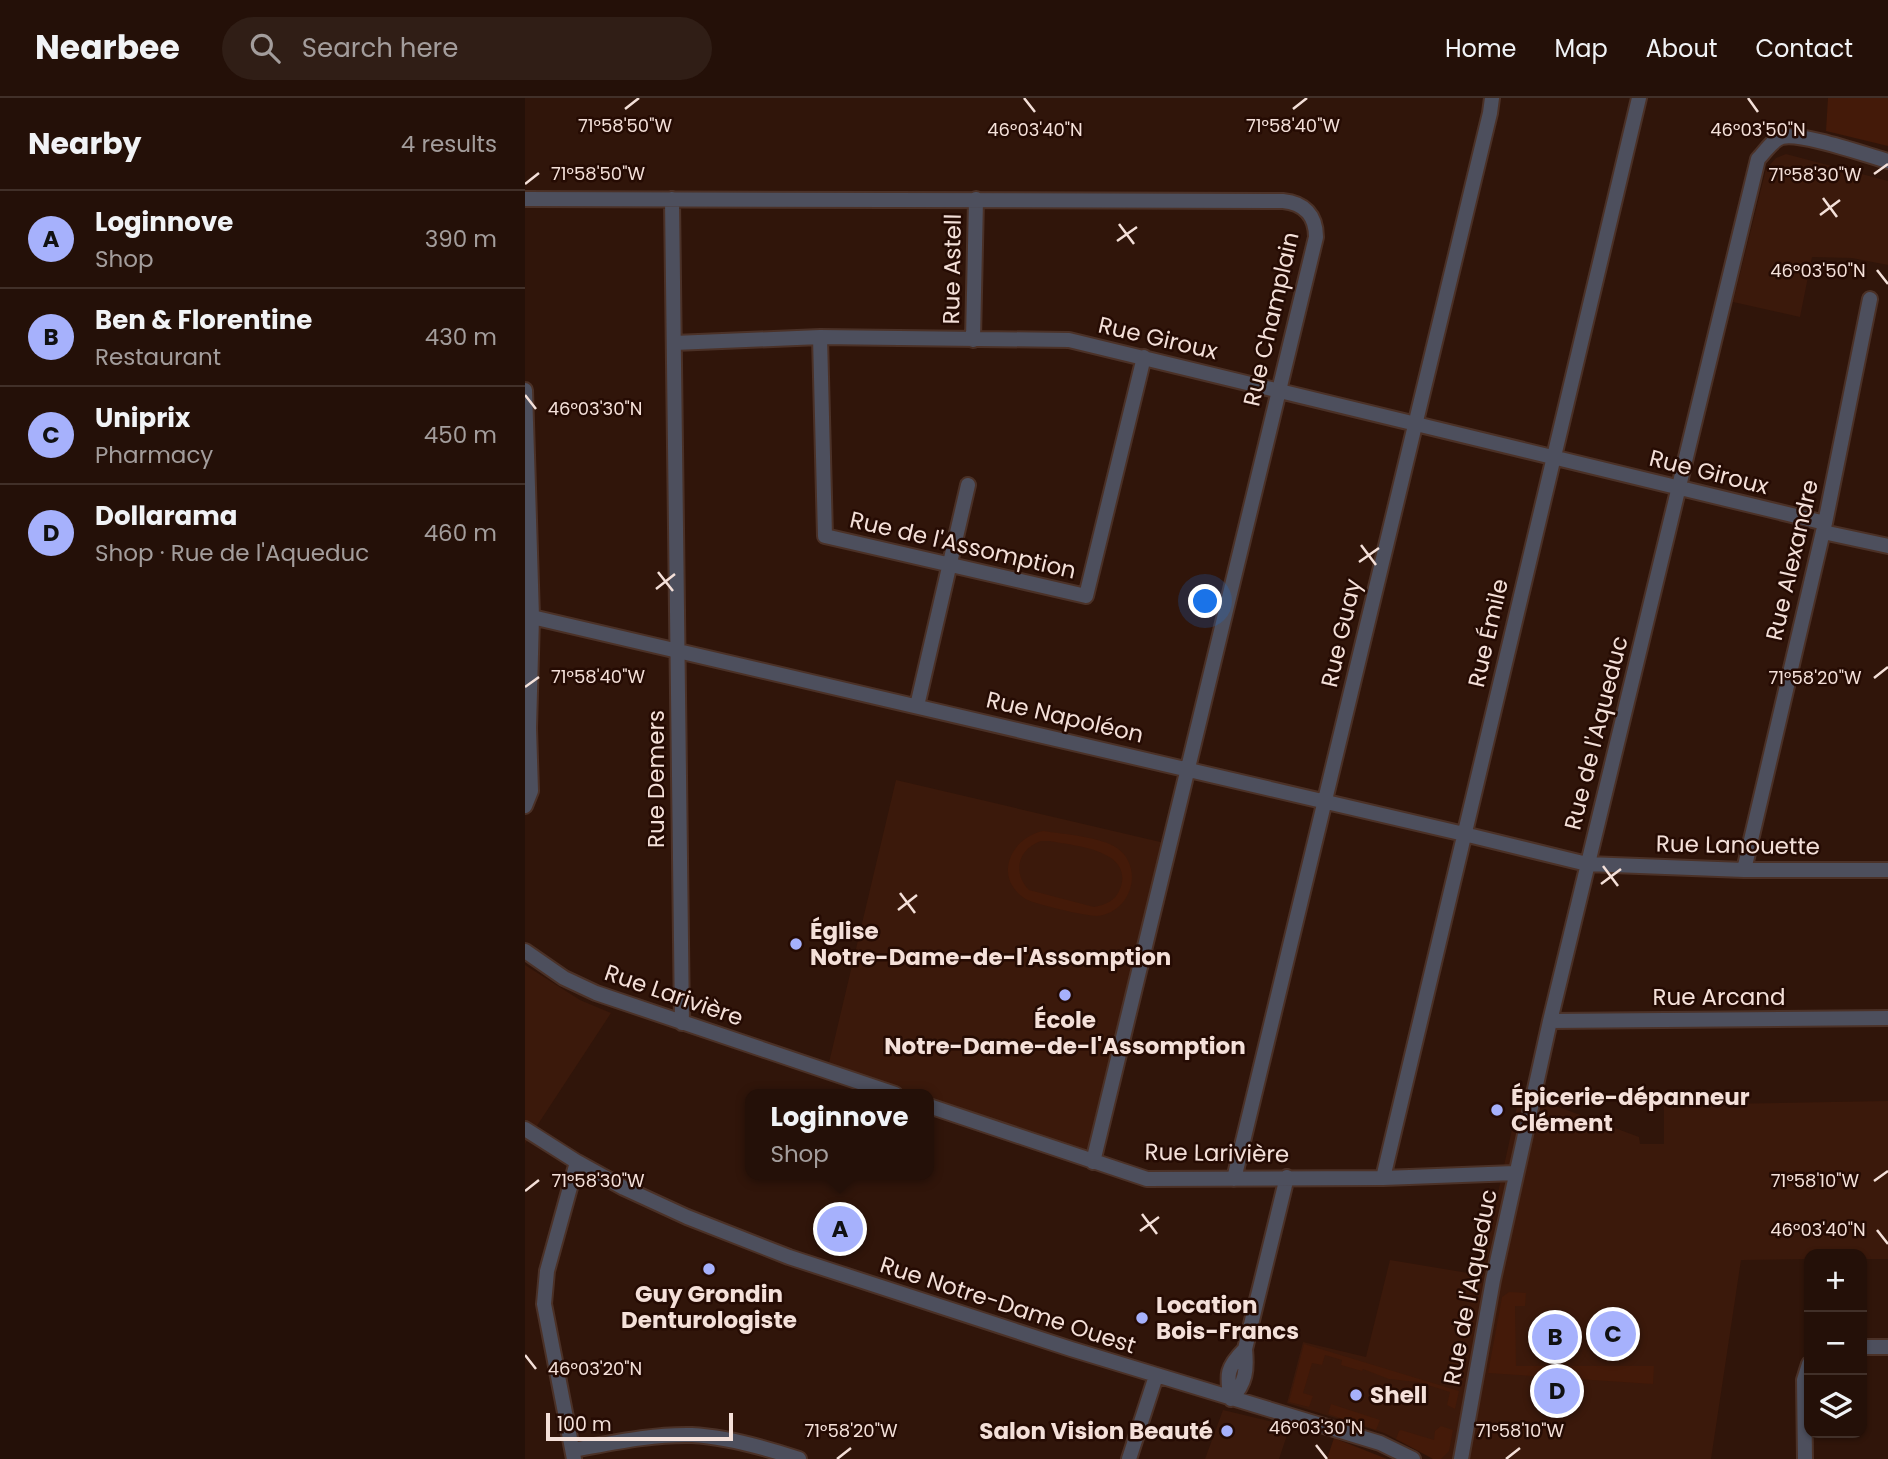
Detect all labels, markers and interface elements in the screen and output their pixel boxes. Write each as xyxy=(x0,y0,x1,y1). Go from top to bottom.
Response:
search box xyxy=(222,17,712,80)
text: Nearbee xyxy=(35,24,180,71)
icon: search xyxy=(246,29,284,67)
text: Search here xyxy=(302,30,458,66)
text: Home xyxy=(1445,32,1517,65)
text: Map xyxy=(1555,32,1608,65)
text: About xyxy=(1646,32,1717,65)
text: Contact xyxy=(1755,32,1853,65)
text: 71°58'50"W xyxy=(578,113,672,138)
text: 71°58'40"W xyxy=(1246,113,1340,138)
text: 46°03'40"N xyxy=(987,117,1083,142)
text: 46°03'50"N xyxy=(1710,117,1806,142)
text: Nearby xyxy=(28,122,142,165)
text: 4 results xyxy=(401,128,497,160)
text: 71°58'50"W xyxy=(551,161,645,186)
text: 71°58'30"W xyxy=(1768,162,1862,187)
text: Loginnove xyxy=(95,204,233,240)
street label: Rue Astell xyxy=(935,213,969,325)
text: A xyxy=(43,223,59,255)
text: 390 m xyxy=(425,223,497,255)
street label: Rue Champlain xyxy=(1235,229,1307,409)
text: Shop xyxy=(95,243,154,275)
text: 46°03'50"N xyxy=(1770,258,1866,283)
text: Ben & Florentine xyxy=(95,302,312,338)
street label: Rue Giroux xyxy=(1095,309,1221,367)
text: B xyxy=(43,321,59,353)
text: 430 m xyxy=(425,321,497,353)
text: Restaurant xyxy=(95,341,221,373)
text: 46°03'30"N xyxy=(548,396,642,421)
text: Uniprix xyxy=(95,400,190,436)
text: C xyxy=(42,419,60,451)
text: 450 m xyxy=(424,419,497,451)
text: Pharmacy xyxy=(95,439,213,471)
street label: Rue Giroux xyxy=(1646,442,1772,502)
street label: Rue Alexandre xyxy=(1758,476,1826,644)
text: Dollarama xyxy=(95,498,237,534)
street label: Rue de l'Assomption xyxy=(847,503,1079,587)
text: D xyxy=(43,517,59,549)
text: 460 m xyxy=(424,517,497,549)
text: Shop · Rue de l'Aqueduc xyxy=(95,537,369,569)
street label: Rue Guay xyxy=(1313,576,1369,690)
street label: Rue Émile xyxy=(1460,576,1516,690)
your location xyxy=(1188,584,1222,618)
street label: Rue de l'Aqueduc xyxy=(1556,633,1636,833)
text: 71°58'40"W xyxy=(551,664,645,689)
text: 71°58'20"W xyxy=(1769,665,1862,690)
street label: Rue Napoléon xyxy=(983,683,1147,751)
street label: Rue Demers xyxy=(640,710,672,848)
street label: Rue Lanouette xyxy=(1656,828,1820,862)
place label: Église Notre-Dame-de-l'Assomption xyxy=(810,915,1171,973)
marker: Église Notre-Dame-de-l'Assomption xyxy=(788,936,804,952)
street label: Rue Larivière xyxy=(600,956,748,1034)
street label: Rue Arcand xyxy=(1653,981,1785,1013)
marker: École Notre-Dame-de-l'Assomption xyxy=(1057,987,1073,1003)
place label: École Notre-Dame-de-l'Assomption xyxy=(884,1004,1246,1062)
place label: Épicerie-dépanneur Clément xyxy=(1511,1081,1750,1139)
popup xyxy=(745,1089,934,1180)
text: Loginnove xyxy=(770,1099,909,1135)
marker: Épicerie-dépanneur Clément xyxy=(1489,1102,1505,1118)
street label: Rue Larivière xyxy=(1144,1136,1290,1170)
text: Shop xyxy=(770,1138,829,1170)
text: 71°58'30"W xyxy=(551,1168,645,1193)
text: 71°58'10"W xyxy=(1771,1168,1860,1193)
street label: Rue de l'Aqueduc xyxy=(1435,1186,1505,1388)
pin: A xyxy=(817,1203,863,1255)
text: 46°03'40"N xyxy=(1770,1217,1866,1242)
street label: Rue Notre-Dame Ouest xyxy=(876,1248,1140,1362)
map controls xyxy=(1804,1249,1867,1438)
button: + xyxy=(1804,1249,1867,1312)
marker: Guy Grondin Denturologiste xyxy=(701,1261,717,1277)
place label: Guy Grondin Denturologiste xyxy=(621,1278,797,1336)
place label: Location Bois-Francs xyxy=(1156,1289,1299,1347)
pin: C xyxy=(1590,1308,1636,1360)
marker: Location Bois-Francs xyxy=(1134,1310,1150,1326)
pin: B xyxy=(1532,1311,1578,1363)
button: − xyxy=(1804,1312,1867,1375)
text: 46°03'20"N xyxy=(548,1356,642,1381)
pin: D xyxy=(1534,1365,1580,1417)
button: layers xyxy=(1804,1375,1867,1438)
place label: Shell xyxy=(1370,1379,1427,1411)
marker: Shell xyxy=(1348,1387,1364,1403)
scale bar xyxy=(546,1410,733,1442)
text: 100 m xyxy=(557,1411,612,1438)
place label: Salon Vision Beauté xyxy=(979,1415,1213,1447)
text: 46°03'30"N xyxy=(1269,1415,1363,1440)
text: 71°58'20"W xyxy=(805,1418,898,1443)
text: 71°58'10"W xyxy=(1476,1418,1565,1443)
marker: Salon Vision Beauté xyxy=(1219,1423,1235,1439)

